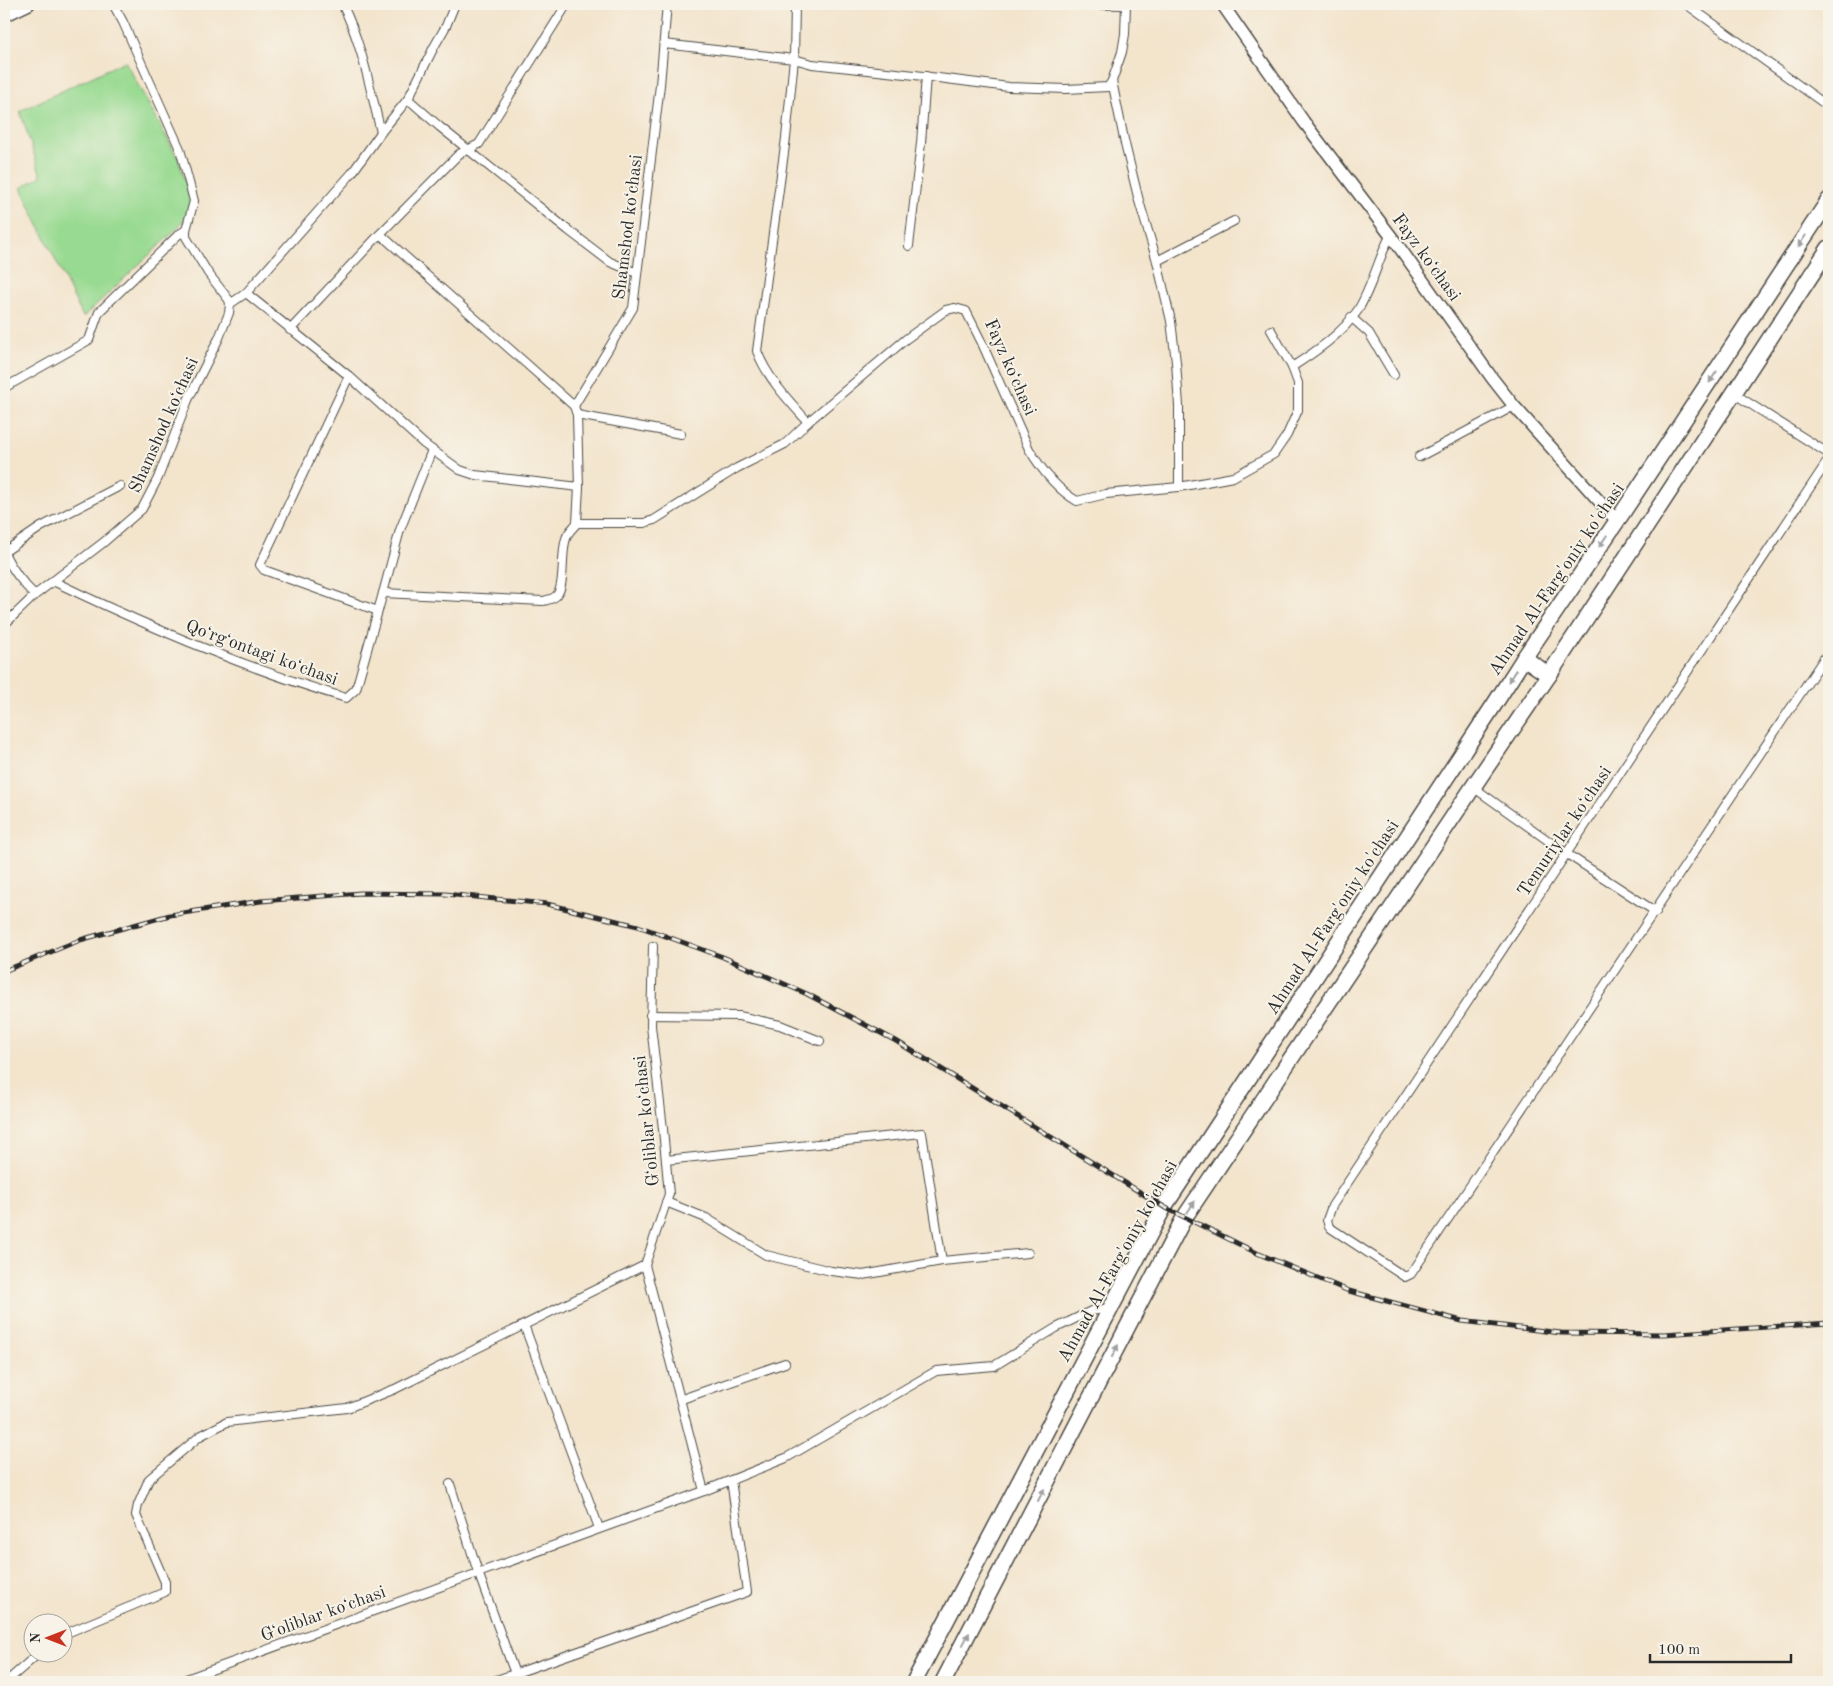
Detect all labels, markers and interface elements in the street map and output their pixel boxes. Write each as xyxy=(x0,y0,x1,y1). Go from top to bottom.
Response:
street label: Shamshod koʻchasi xyxy=(610,153,646,301)
street label: Fayz koʻchasi xyxy=(1389,211,1464,305)
one-way arrow xyxy=(1798,234,1807,248)
street label: Fayz koʻchasi xyxy=(981,317,1039,418)
street label: Shamshod koʻchasi xyxy=(126,355,202,496)
one-way arrow xyxy=(1708,370,1718,383)
street label: Ahmad Al-Farg'oniy ko'chasi xyxy=(1486,480,1628,679)
one-way arrow xyxy=(1599,534,1608,548)
street label: Qoʻrgʻontagi koʻchasi xyxy=(183,617,340,689)
one-way arrow xyxy=(1508,669,1517,682)
street label: Temuriylar koʻchasi xyxy=(1515,763,1615,900)
street label: Ahmad Al-Farg'oniy ko'chasi xyxy=(1263,817,1402,1018)
street label: Gʻoliblar koʻchasi xyxy=(631,1054,663,1187)
street label: Ahmad Al-Farg'oniy ko'chasi xyxy=(1055,1157,1181,1365)
one-way arrow xyxy=(1186,1200,1196,1214)
one-way arrow xyxy=(1111,1343,1119,1358)
one-way arrow xyxy=(1037,1488,1045,1502)
street label: Gʻoliblar koʻchasi xyxy=(258,1583,388,1645)
north arrow xyxy=(22,1614,72,1664)
scale bar xyxy=(1650,1631,1792,1663)
text: N xyxy=(29,1632,43,1643)
one-way arrow xyxy=(962,1632,970,1646)
text: 100 m xyxy=(1658,1643,1700,1658)

